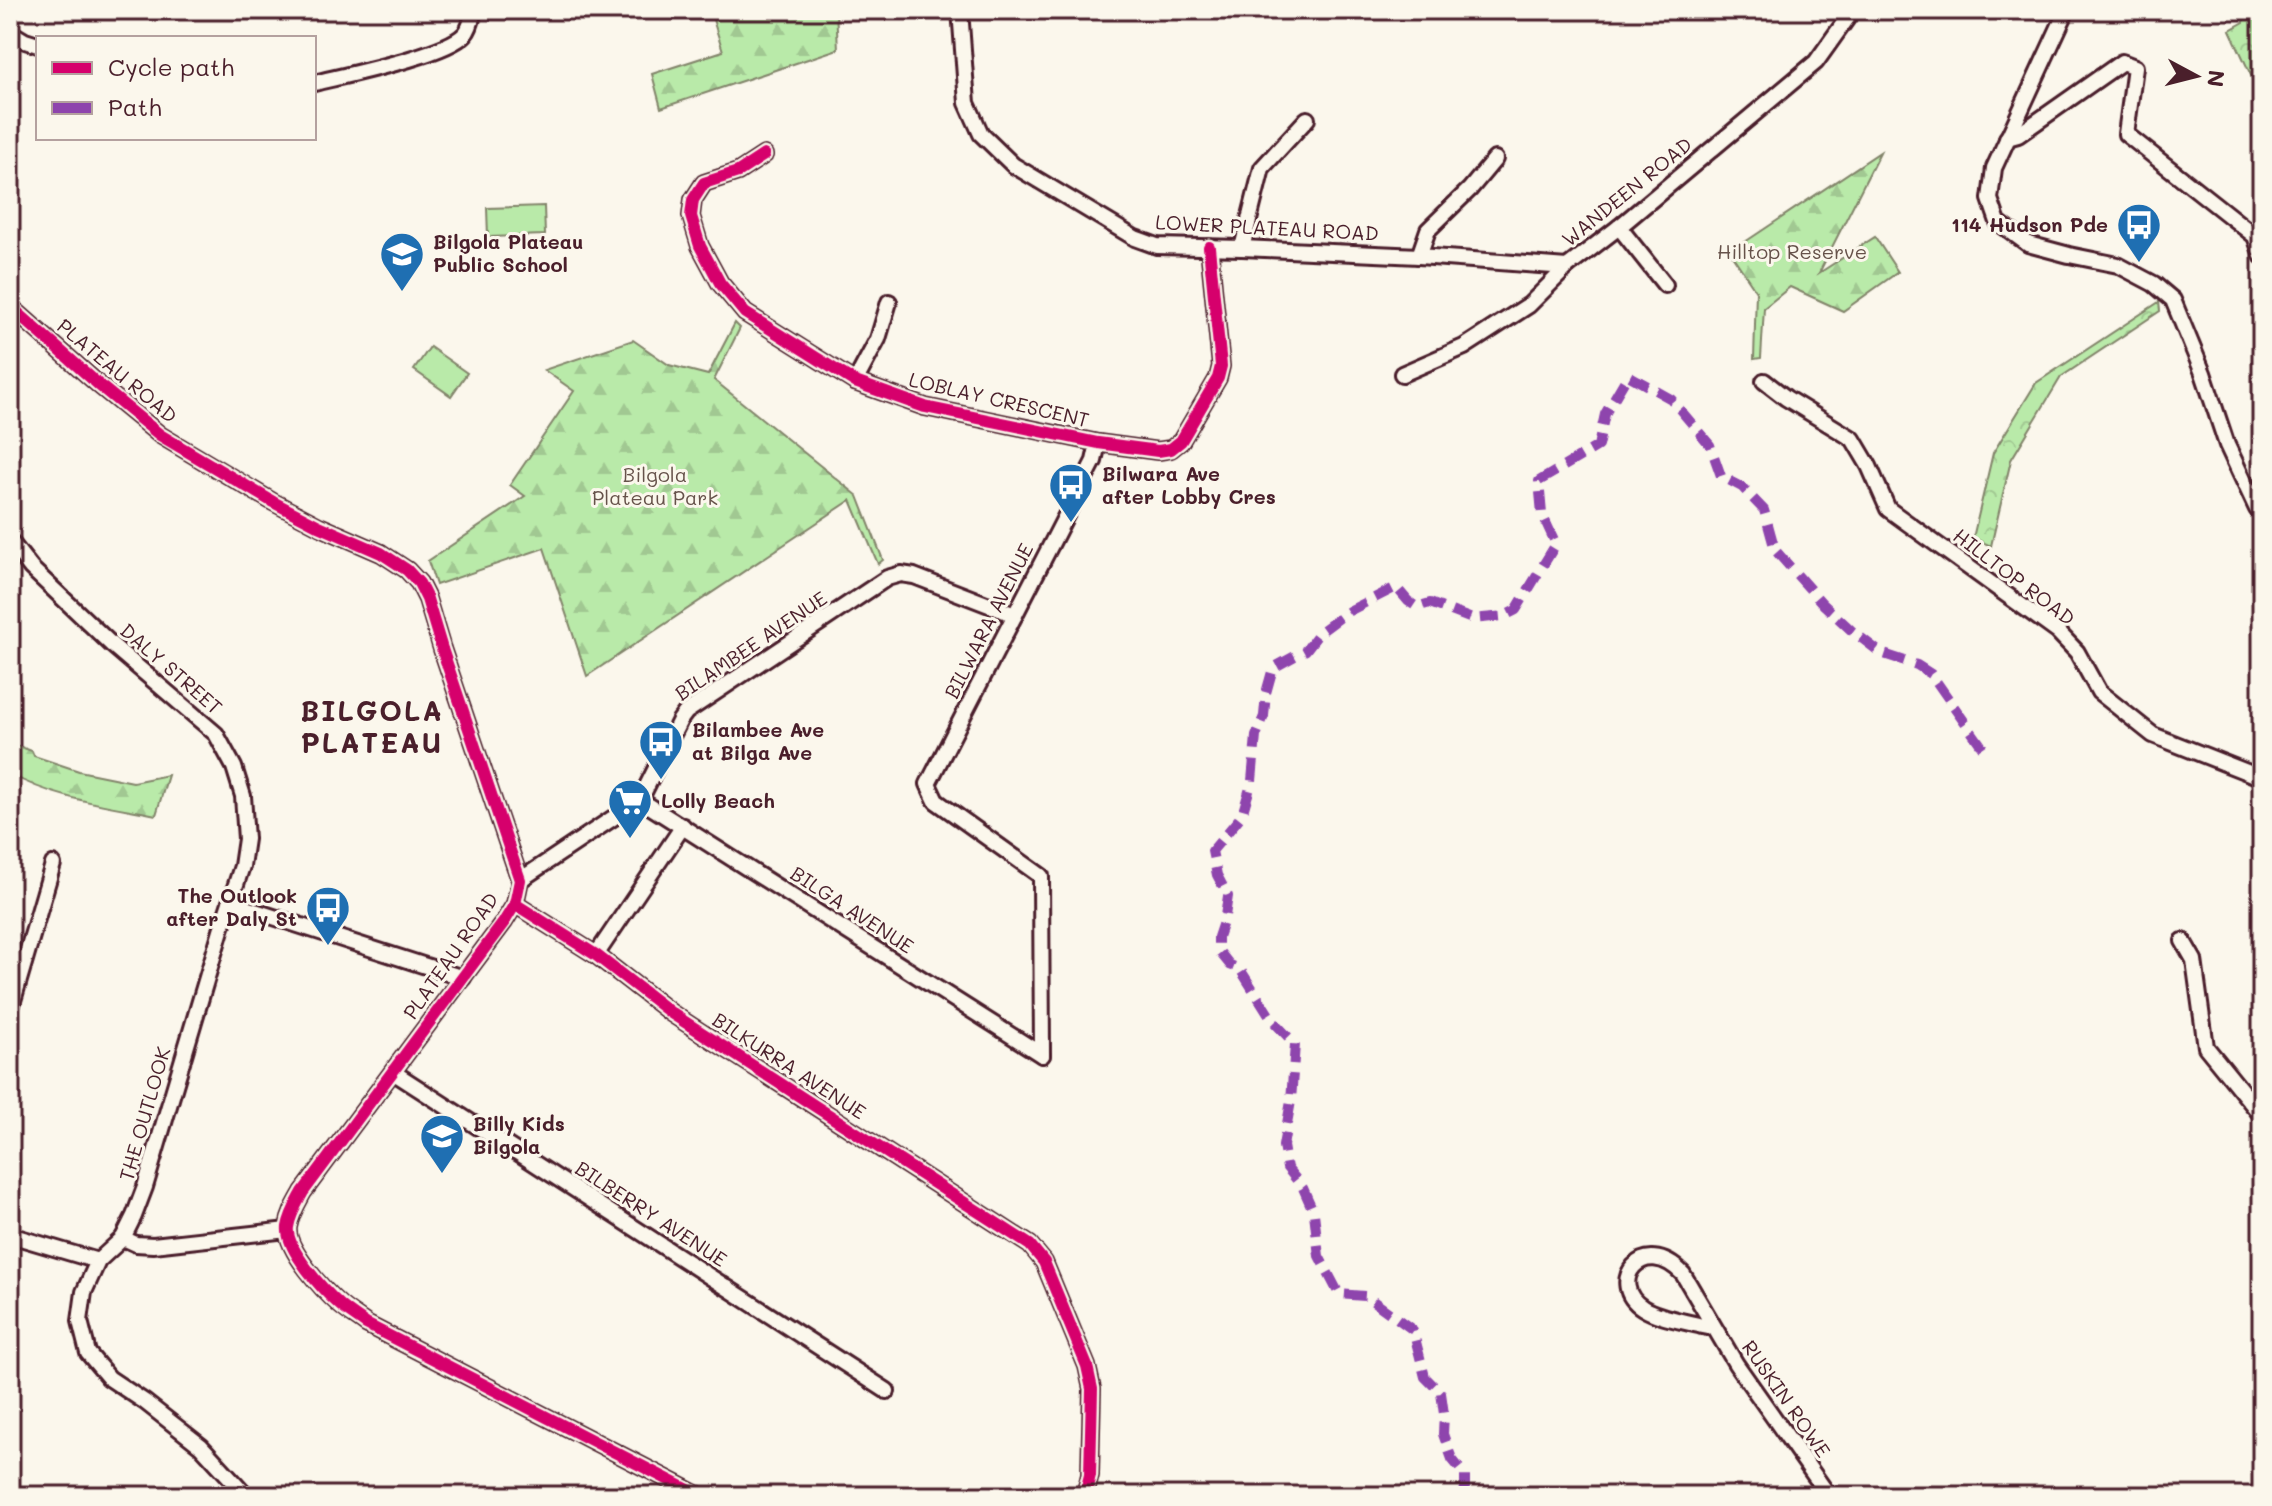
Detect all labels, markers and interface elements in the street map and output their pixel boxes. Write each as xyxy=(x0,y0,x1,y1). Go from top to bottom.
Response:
legend xyxy=(36,36,316,140)
north arrow xyxy=(2156,36,2236,116)
text: Cycle path xyxy=(108,51,234,82)
text: N xyxy=(2201,68,2232,89)
text: Path xyxy=(108,91,162,122)
street label: WANDEEN ROAD xyxy=(1556,131,1697,252)
bus stop icon: 114 Hudson Pde xyxy=(2115,201,2163,264)
street label: LOWER PLATEAU ROAD xyxy=(1155,208,1379,246)
place label: 114 Hudson Pde xyxy=(1951,211,2108,237)
place label: Bilgola Plateau Public School xyxy=(433,228,583,277)
school or university icon: Bilgola Plateau Public School xyxy=(378,230,426,293)
park label: Hilltop Reserve xyxy=(1717,238,1867,264)
street label: PLATEAU ROAD xyxy=(52,312,183,428)
street label: LOBLAY CRESCENT xyxy=(907,366,1092,432)
place label: Bilwara Ave after Lobby Cres xyxy=(1102,460,1276,509)
park label: Bilgola Plateau Park xyxy=(592,461,718,510)
bus stop icon: Bilwara Ave after Lobby Cres xyxy=(1047,461,1095,524)
street label: HILLTOP ROAD xyxy=(1949,522,2081,630)
street label: BILWARA AVENUE xyxy=(938,539,1038,703)
street label: BILAMBEE AVENUE xyxy=(669,585,831,706)
street label: DALY STREET xyxy=(115,617,228,720)
district label: BILGOLA PLATEAU xyxy=(300,692,444,760)
place label: Bilambee Ave at Bilga Ave xyxy=(692,716,824,765)
bus stop icon: Bilambee Ave at Bilga Ave xyxy=(637,718,685,781)
supermarket icon: Lolly Beach xyxy=(606,777,654,840)
place label: Lolly Beach xyxy=(661,787,775,813)
street label: BILGA AVENUE xyxy=(786,860,919,959)
place label: The Outlook after Daly St xyxy=(166,882,297,931)
bus stop icon: The Outlook after Daly St xyxy=(304,884,352,947)
street label: PLATEAU ROAD xyxy=(397,887,504,1024)
street label: BILKURRA AVENUE xyxy=(708,1006,871,1124)
street label: THE OUTLOOK xyxy=(113,1044,176,1184)
place label: Billy Kids Bilgola xyxy=(473,1110,565,1159)
school or university icon: Billy Kids Bilgola xyxy=(418,1112,466,1175)
street label: BILBERRY AVENUE xyxy=(571,1154,732,1272)
street label: RUSKIN ROWE xyxy=(1737,1335,1837,1462)

